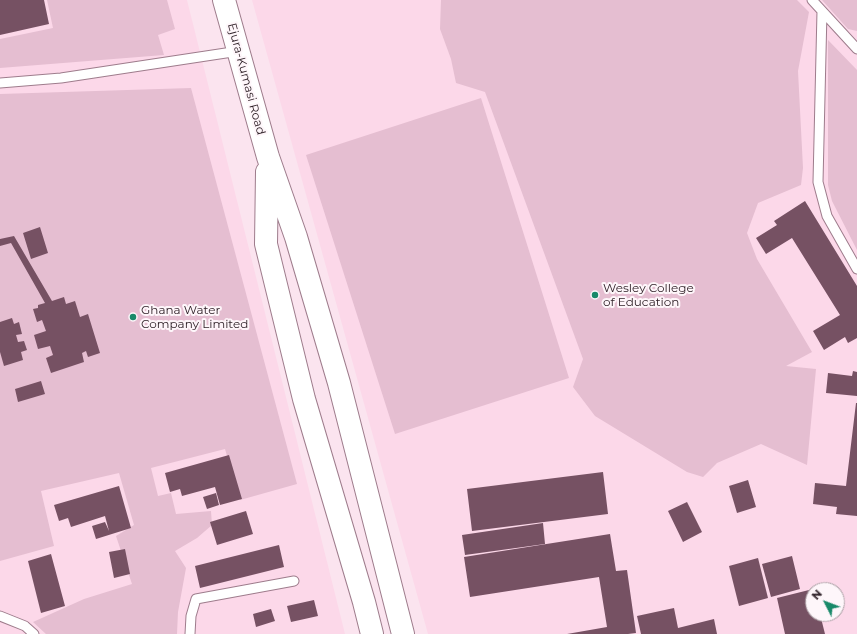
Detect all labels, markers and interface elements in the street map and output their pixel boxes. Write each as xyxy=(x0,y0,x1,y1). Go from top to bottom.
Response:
street label: Ejura-Kumasi Road xyxy=(224,22,268,136)
place label: Wesley College of Education xyxy=(603,281,694,309)
marker: Wesley College of Education xyxy=(590,290,600,300)
place label: Ghana Water Company Limited xyxy=(141,303,248,331)
marker: Ghana Water Company Limited xyxy=(128,312,138,322)
north arrow xyxy=(805,582,845,622)
text: N xyxy=(809,587,825,603)

